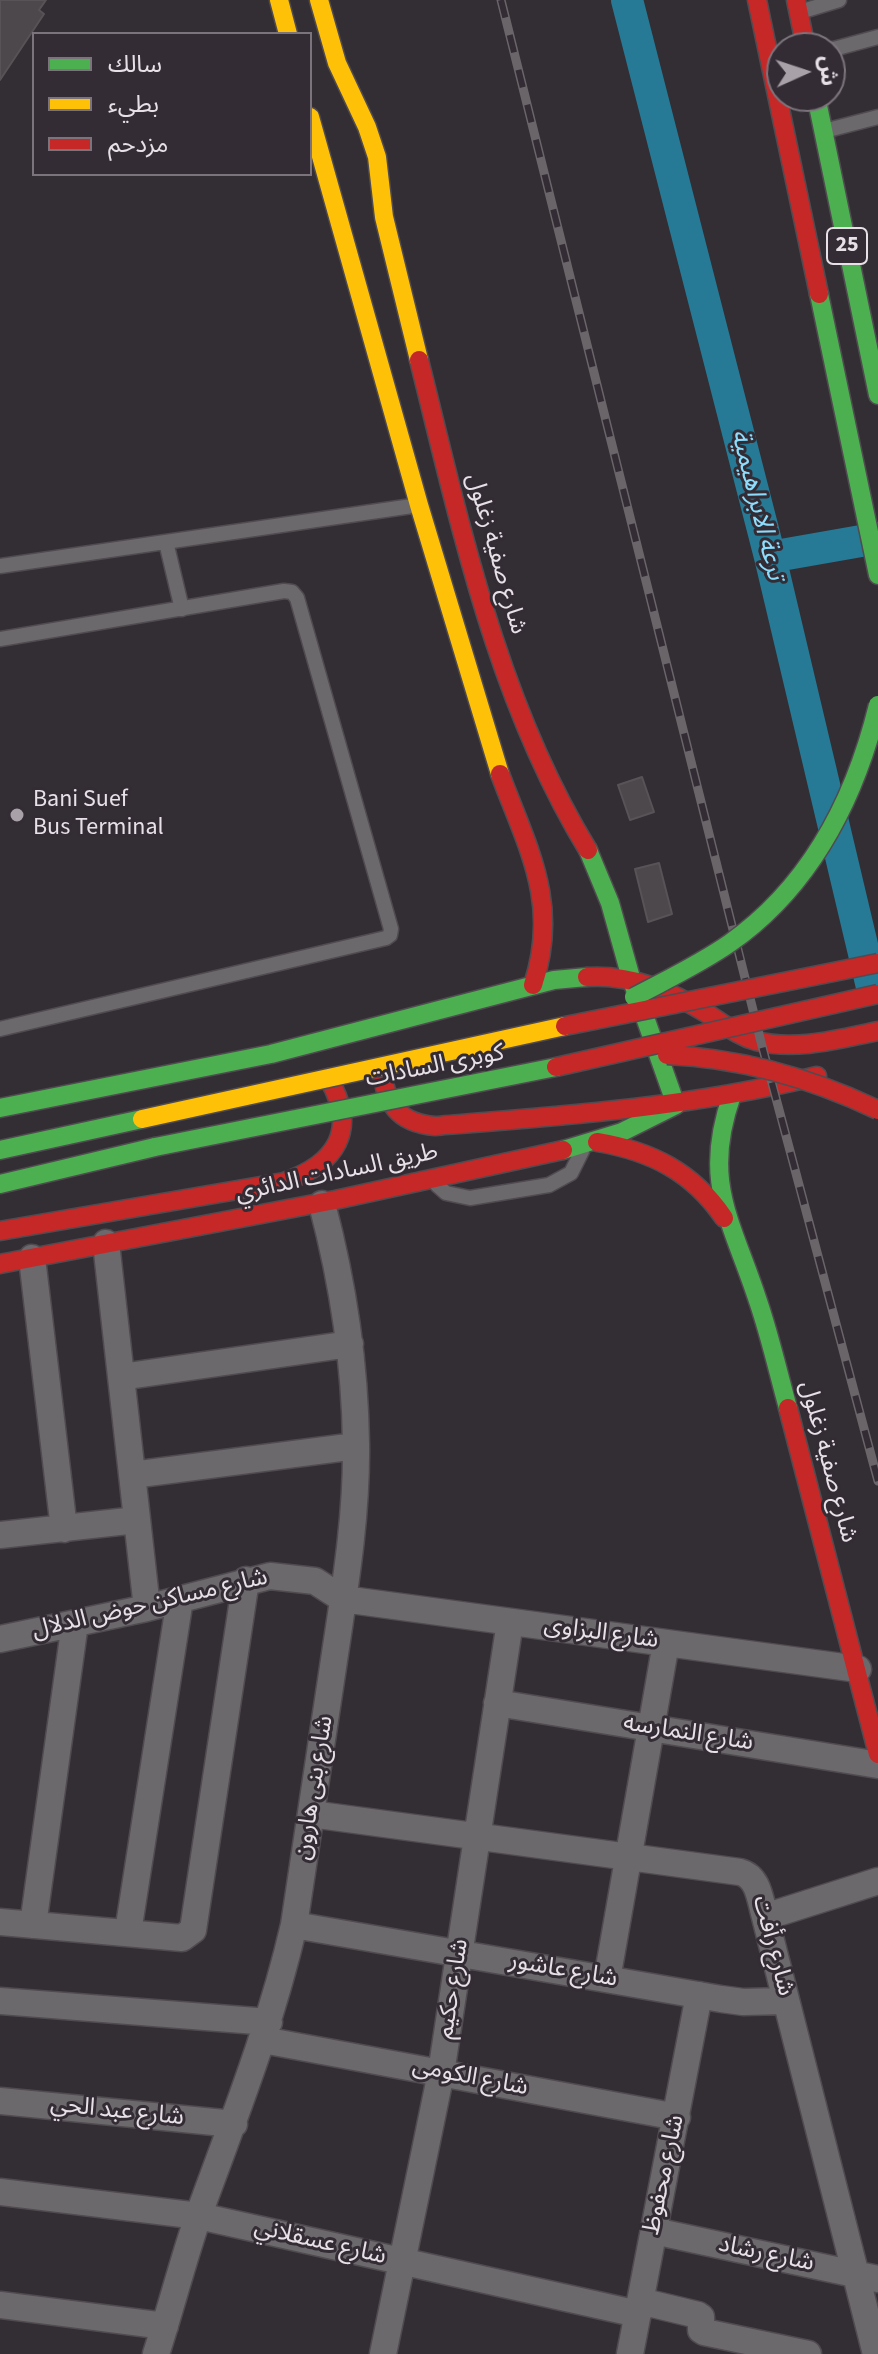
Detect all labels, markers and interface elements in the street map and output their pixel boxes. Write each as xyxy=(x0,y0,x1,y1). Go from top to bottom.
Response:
legend xyxy=(32,32,312,176)
north arrow xyxy=(766,32,846,112)
text: سالك xyxy=(108,47,162,82)
text: ش xyxy=(811,55,845,87)
text: بطيء xyxy=(108,87,159,122)
text: مزدحم xyxy=(108,127,168,162)
road number: 25 xyxy=(827,228,867,264)
water label: ترعة الابراهيمية xyxy=(722,426,790,584)
street label: شارع صفية زغلول xyxy=(458,470,532,638)
place label: Bani Suef Bus Terminal xyxy=(33,787,164,843)
marker: Bani Suef Bus Terminal xyxy=(8,806,26,824)
street label: كوبرى السادات xyxy=(363,1039,507,1095)
street label: طريق السادات الدائري xyxy=(233,1138,441,1210)
street label: شارع صفية زغلول xyxy=(792,1378,862,1546)
street label: شارع مساكن حوض الدلال xyxy=(29,1564,271,1646)
street label: شارع البزاوى xyxy=(542,1612,660,1656)
street label: شارع النمارسه xyxy=(621,1710,755,1758)
street label: شارع بنى هارون xyxy=(289,1714,341,1862)
street label: شارع رأفت xyxy=(745,1893,799,1999)
street label: شارع حكيم xyxy=(432,1937,476,2041)
street label: شارع عاشور xyxy=(507,1947,619,1995)
street label: شارع الكومى xyxy=(410,2053,530,2103)
street label: شارع عبد الحي xyxy=(49,2091,185,2133)
street label: شارع محفوظ xyxy=(638,2113,692,2237)
street label: شارع عسقلاني xyxy=(251,2214,389,2272)
street label: شارع رشاد xyxy=(716,2231,816,2279)

